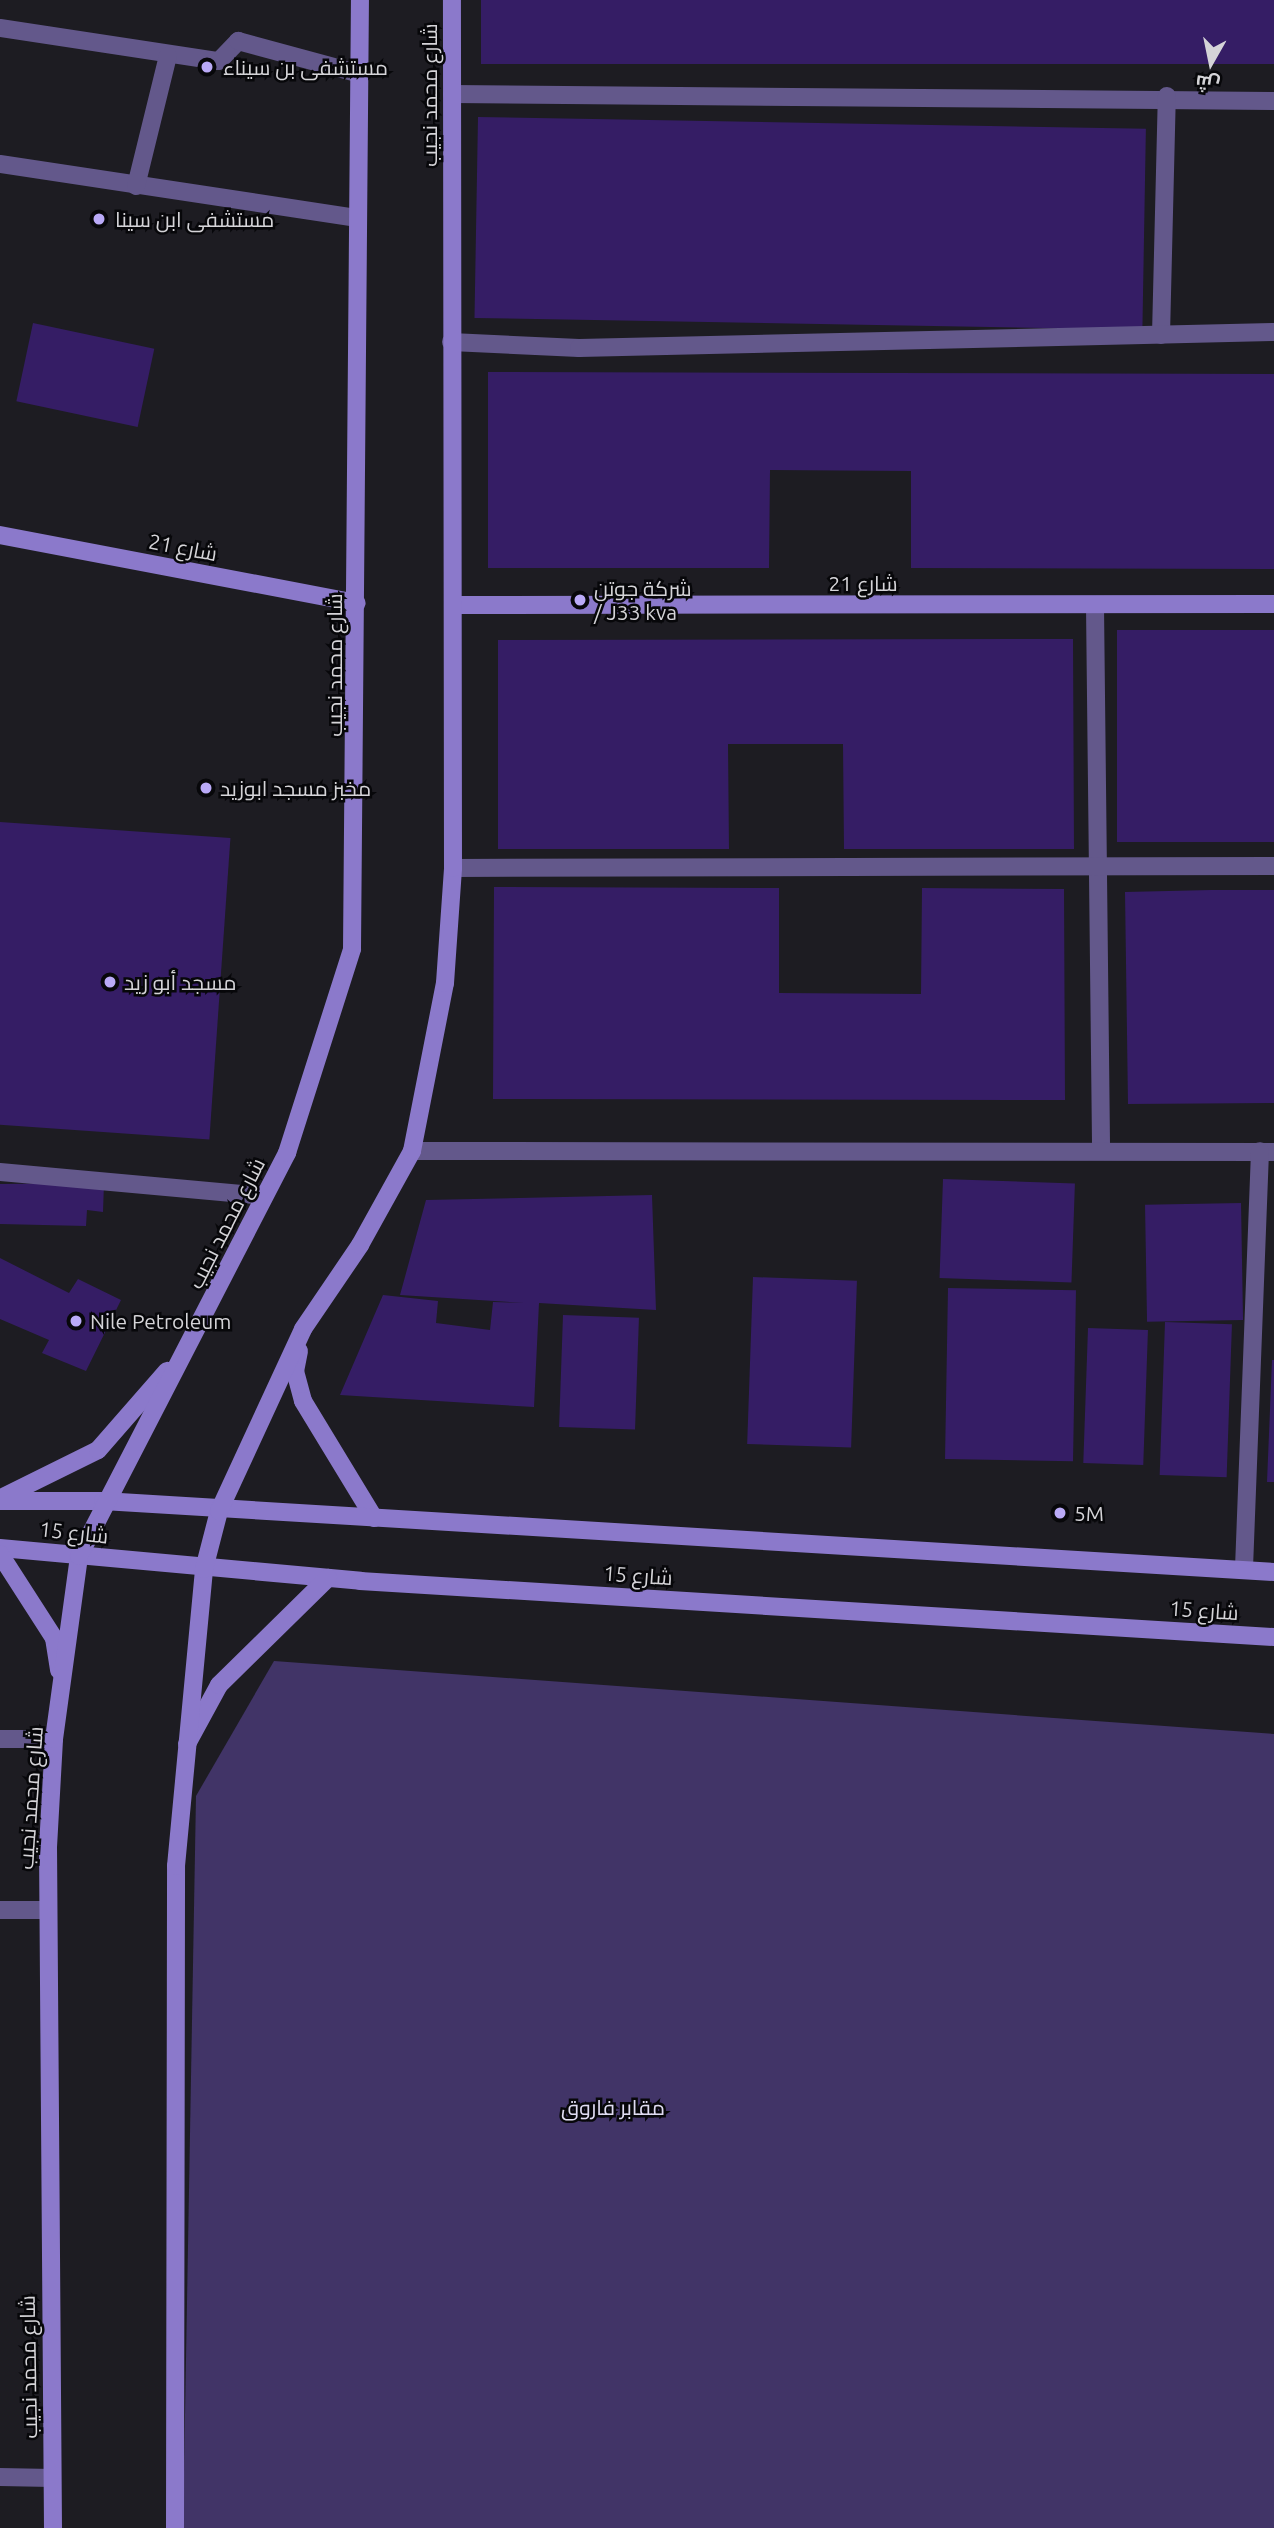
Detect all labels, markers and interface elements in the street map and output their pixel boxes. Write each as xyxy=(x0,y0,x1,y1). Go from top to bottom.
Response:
street label: شارع محمد نجيب xyxy=(416,23,442,167)
north arrow xyxy=(1176,28,1246,98)
place label: مستشفى بن سيناء xyxy=(223,54,388,80)
marker: مستشفى بن سيناء xyxy=(197,57,217,77)
text: ش xyxy=(1194,71,1221,97)
place label: مستشفى ابن سينا xyxy=(115,206,274,232)
marker: مستشفى ابن سينا xyxy=(89,209,109,229)
street label: شارع 21 xyxy=(147,528,219,566)
street label: شارع 21 xyxy=(828,570,898,596)
place label: شركة جوتن / J33 kva xyxy=(594,575,691,625)
marker: شركة جوتن / J33 kva xyxy=(572,592,588,608)
street label: شارع محمد نجيب xyxy=(321,593,347,737)
place label: مخبز مسجد ابوزيد xyxy=(220,775,371,801)
marker: مخبز مسجد ابوزيد xyxy=(198,780,214,796)
place label: مسجد أبو زيد xyxy=(124,969,236,995)
marker: مسجد أبو زيد xyxy=(102,974,118,990)
street label: شارع محمد نجيب xyxy=(182,1153,270,1293)
place label: Nile Petroleum xyxy=(90,1308,231,1334)
marker: Nile Petroleum xyxy=(68,1313,84,1329)
place label: 5M xyxy=(1074,1500,1104,1526)
marker: 5M xyxy=(1052,1505,1068,1521)
street label: شارع 15 xyxy=(38,1516,110,1548)
street label: شارع 15 xyxy=(603,1560,673,1590)
street label: شارع 15 xyxy=(1169,1595,1239,1625)
street label: شارع محمد نجيب xyxy=(12,1726,48,1870)
park label: مقابر فاروق xyxy=(561,2094,665,2120)
street label: شارع محمد نجيب xyxy=(14,2295,42,2439)

